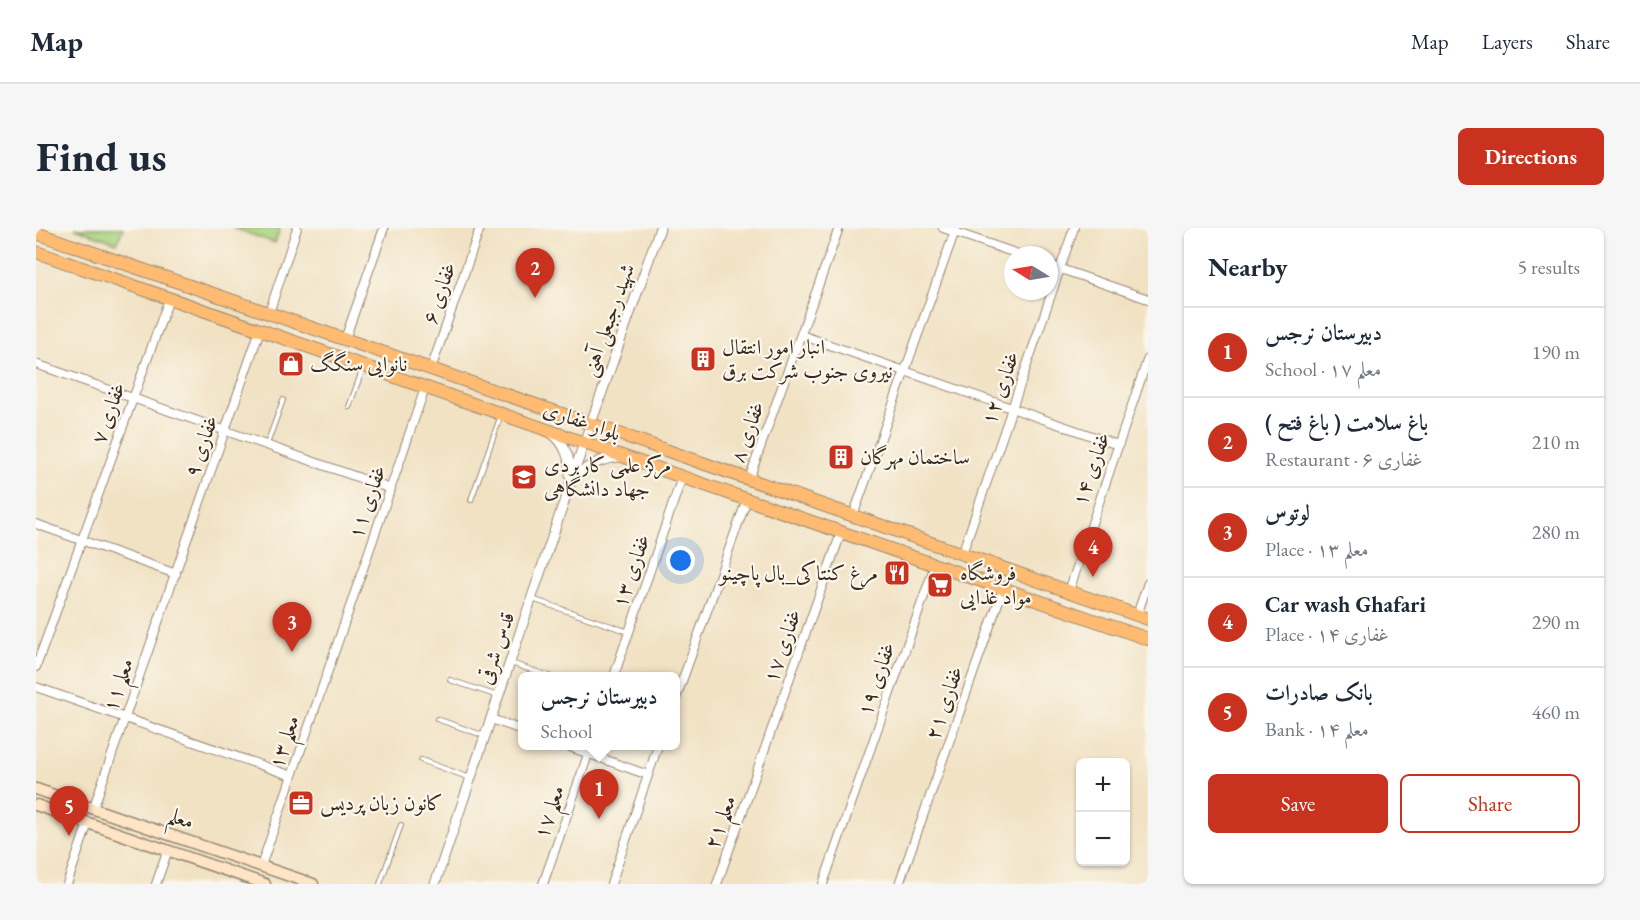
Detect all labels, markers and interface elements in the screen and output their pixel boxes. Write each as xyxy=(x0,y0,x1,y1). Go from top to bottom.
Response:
text: Map xyxy=(30,23,83,59)
text: Map xyxy=(1411,28,1449,55)
text: Layers xyxy=(1482,28,1533,55)
text: Share xyxy=(1566,28,1610,55)
button: Directions xyxy=(1458,128,1604,185)
text: Find us xyxy=(36,129,167,184)
north arrow xyxy=(1004,246,1058,300)
pin: 2 xyxy=(516,248,554,298)
text: Nearby xyxy=(1208,250,1288,284)
text: 5 results xyxy=(1517,254,1580,280)
street label: غفاری ۶ xyxy=(415,258,462,327)
street label: شهید رجبعلی آهنی xyxy=(575,260,643,381)
text: دبیرستان نرجس xyxy=(1265,318,1382,347)
place label: انبار امور انتقال نیروی جنوب شرکت برق xyxy=(722,333,893,385)
text: 1 xyxy=(1222,339,1233,365)
text: 190 m xyxy=(1532,339,1580,365)
building icon: انبار امور انتقال نیروی جنوب شرکت برق xyxy=(688,344,718,374)
street label: غفاری ۱۲ xyxy=(974,348,1025,428)
shop icon: نانوایی سنگگ xyxy=(276,349,306,379)
place label: نانوایی سنگگ xyxy=(310,350,407,378)
text: School · معلم ۱۷ xyxy=(1265,356,1381,382)
street label: غفاری ۷ xyxy=(84,378,131,447)
street label: بلوار غفاری xyxy=(540,395,625,446)
street label: غفاری ۸ xyxy=(723,397,770,466)
text: باغ سلامت ( باغ فتح ) xyxy=(1265,408,1428,437)
street label: غفاری ۹ xyxy=(177,411,224,480)
street label: غفاری ۱۴ xyxy=(1065,429,1116,509)
text: 2 xyxy=(1222,429,1233,455)
text: 210 m xyxy=(1532,429,1580,455)
building icon: ساختمان مهرگان xyxy=(826,442,856,472)
place label: ساختمان مهرگان xyxy=(860,443,970,471)
text: Restaurant · غفاری ۶ xyxy=(1265,446,1422,472)
place label: مرکز علمی کاربردی جهاد دانشگاهی xyxy=(544,451,671,502)
street label: غفاری ۱۱ xyxy=(341,462,392,542)
school or university icon: مرکز علمی کاربردی جهاد دانشگاهی xyxy=(509,462,539,492)
text: لوتوس xyxy=(1265,498,1310,527)
text: 3 xyxy=(1222,519,1233,545)
text: 280 m xyxy=(1532,519,1580,545)
pin: 4 xyxy=(1074,528,1112,577)
street label: غفاری ۱۳ xyxy=(605,531,656,611)
text: Place · معلم ۱۳ xyxy=(1265,536,1369,562)
your location xyxy=(666,546,695,575)
restaurant icon: مرغ کنتاکی_بال پاچینو xyxy=(882,558,912,588)
place label: مرغ کنتاکی_بال پاچینو xyxy=(718,559,878,591)
place label: فروشگاه مواد غذایی xyxy=(960,559,1032,611)
supermarket icon: فروشگاه مواد غذایی xyxy=(925,570,955,600)
text: Car wash Ghafari xyxy=(1265,590,1426,619)
pin: 3 xyxy=(272,602,312,652)
street label: غفاری ۱۷ xyxy=(756,606,807,686)
street label: قدس شرقی xyxy=(471,608,521,688)
text: 4 xyxy=(1222,609,1233,635)
text: 290 m xyxy=(1532,609,1580,635)
text: Place · غفاری ۱۴ xyxy=(1265,621,1389,647)
street label: غفاری ۱۹ xyxy=(850,639,901,719)
street label: معلم ۱۱ xyxy=(96,655,147,718)
street label: غفاری ۲۱ xyxy=(918,663,969,743)
popup xyxy=(518,672,680,750)
text: بانک صادرات xyxy=(1265,678,1373,707)
text: دبیرستان نرجس xyxy=(540,682,658,711)
text: 5 xyxy=(1222,699,1233,725)
text: 460 m xyxy=(1532,699,1580,725)
street label: معلم ۱۳ xyxy=(262,712,313,775)
text: Bank · معلم ۱۴ xyxy=(1265,716,1369,742)
text: School xyxy=(540,718,592,744)
map controls xyxy=(1076,758,1130,866)
button: + xyxy=(1076,758,1130,812)
pin: 1 xyxy=(580,770,618,819)
button: Save xyxy=(1208,774,1388,833)
button: Share xyxy=(1400,774,1580,833)
street label: معلم ۱۷ xyxy=(527,782,578,845)
pin: 5 xyxy=(50,786,88,836)
office icon: کانون زبان پردیس xyxy=(286,788,316,818)
place label: کانون زبان پردیس xyxy=(320,789,443,817)
street label: معلم ۲۱ xyxy=(697,791,749,855)
street label: معلم xyxy=(162,801,198,842)
button: − xyxy=(1076,812,1130,866)

